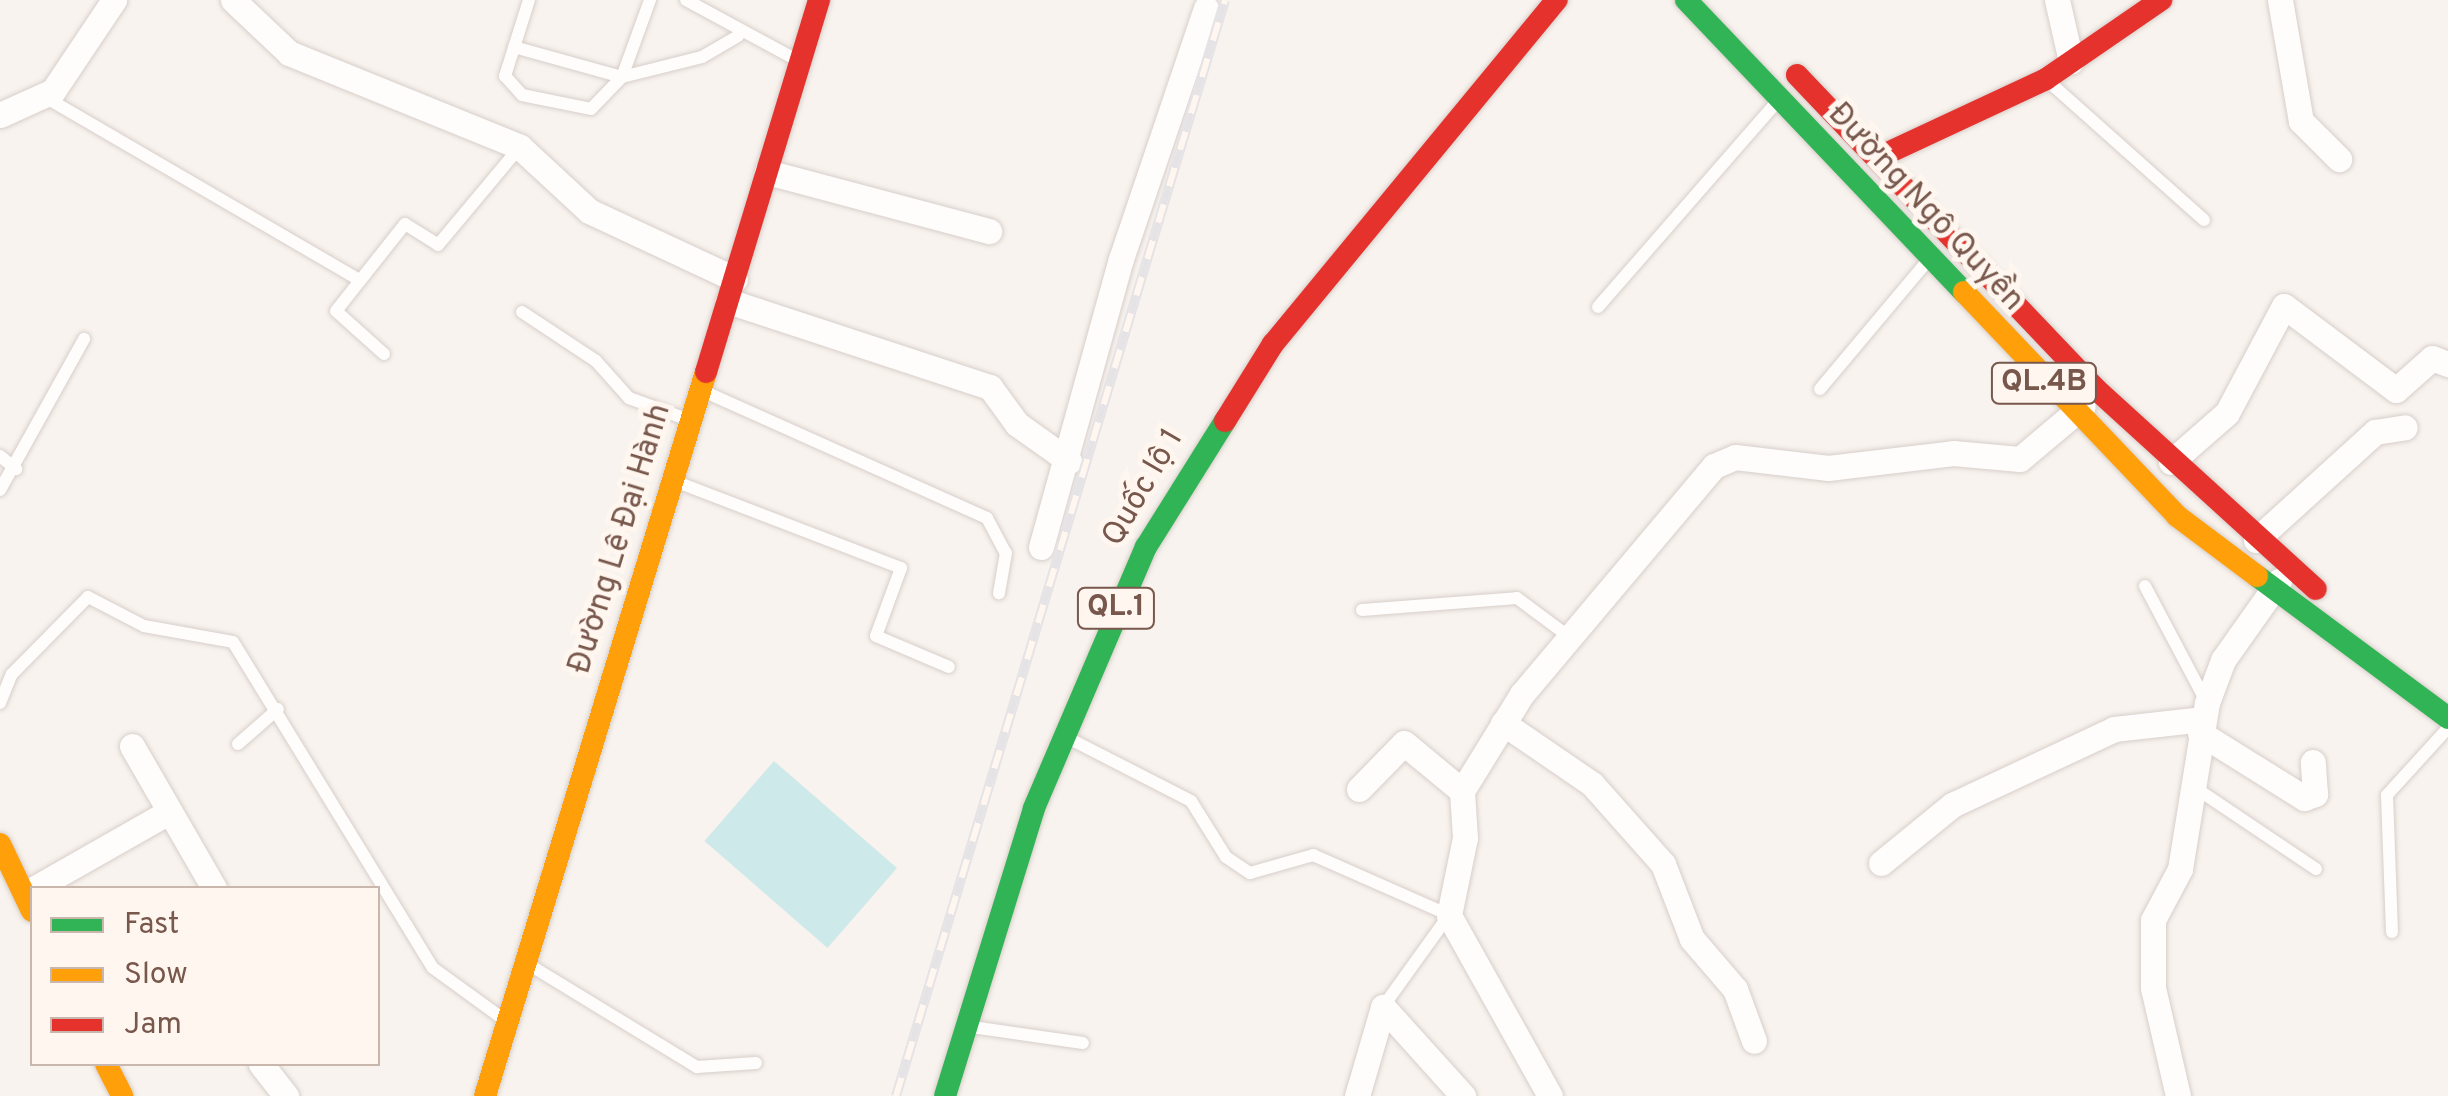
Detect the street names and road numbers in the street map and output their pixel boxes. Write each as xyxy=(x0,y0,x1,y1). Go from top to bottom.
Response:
street label: Đường Ngô Quyền xyxy=(1819,96,2031,320)
road number: QL.4B xyxy=(1989,358,2099,408)
street label: Đường Lê Đại Hành xyxy=(562,399,680,679)
street label: Quốc lộ 1 xyxy=(1095,422,1193,554)
road number: QL.1 xyxy=(1076,583,1156,633)

